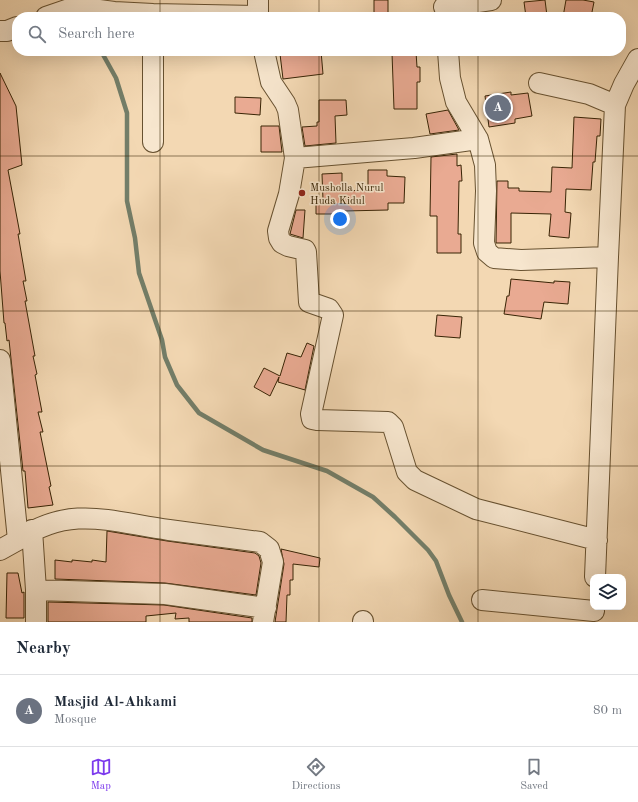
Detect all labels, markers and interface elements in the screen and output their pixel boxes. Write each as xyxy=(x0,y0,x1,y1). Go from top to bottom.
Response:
search box xyxy=(12,12,626,56)
icon: search xyxy=(26,23,48,45)
text: Search here xyxy=(58,27,135,42)
pin: A xyxy=(485,93,511,123)
place label: Musholla Nurul Huda Kidul xyxy=(310,183,383,207)
marker: Musholla Nurul Huda Kidul xyxy=(297,188,307,198)
your location xyxy=(330,209,350,229)
map controls xyxy=(590,574,626,610)
button: layers xyxy=(590,574,626,610)
text: Nearby xyxy=(16,640,71,657)
text: Masjid Al-Ahkami xyxy=(54,695,177,710)
text: A xyxy=(24,704,34,717)
text: 80 m xyxy=(593,704,622,717)
text: Mosque xyxy=(54,713,96,726)
tab: Map xyxy=(90,756,112,794)
tab: Directions xyxy=(292,756,340,794)
tab: Saved xyxy=(520,756,548,794)

